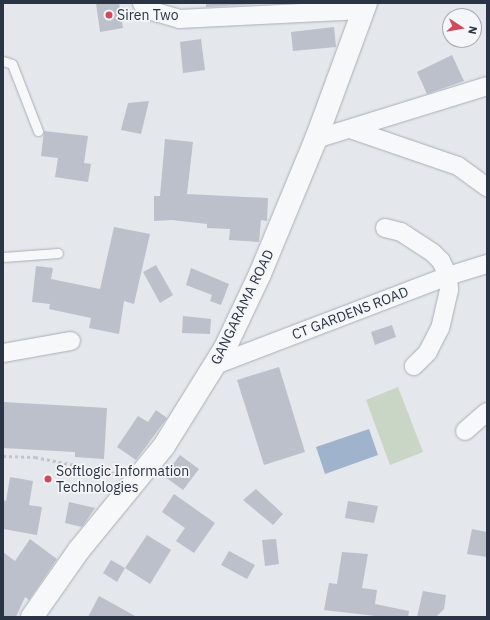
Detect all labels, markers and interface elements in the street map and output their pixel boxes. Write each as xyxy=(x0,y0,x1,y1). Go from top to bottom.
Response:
place label: Siren Two xyxy=(117,7,179,23)
north arrow xyxy=(442,8,482,48)
marker: Siren Two xyxy=(104,10,114,20)
text: N xyxy=(465,25,480,36)
street label: GANGARAMA ROAD xyxy=(207,247,277,367)
street label: CT GARDENS ROAD xyxy=(289,283,411,343)
place label: Softlogic Information Technologies xyxy=(56,463,189,496)
marker: Softlogic Information Technologies xyxy=(43,474,53,484)

